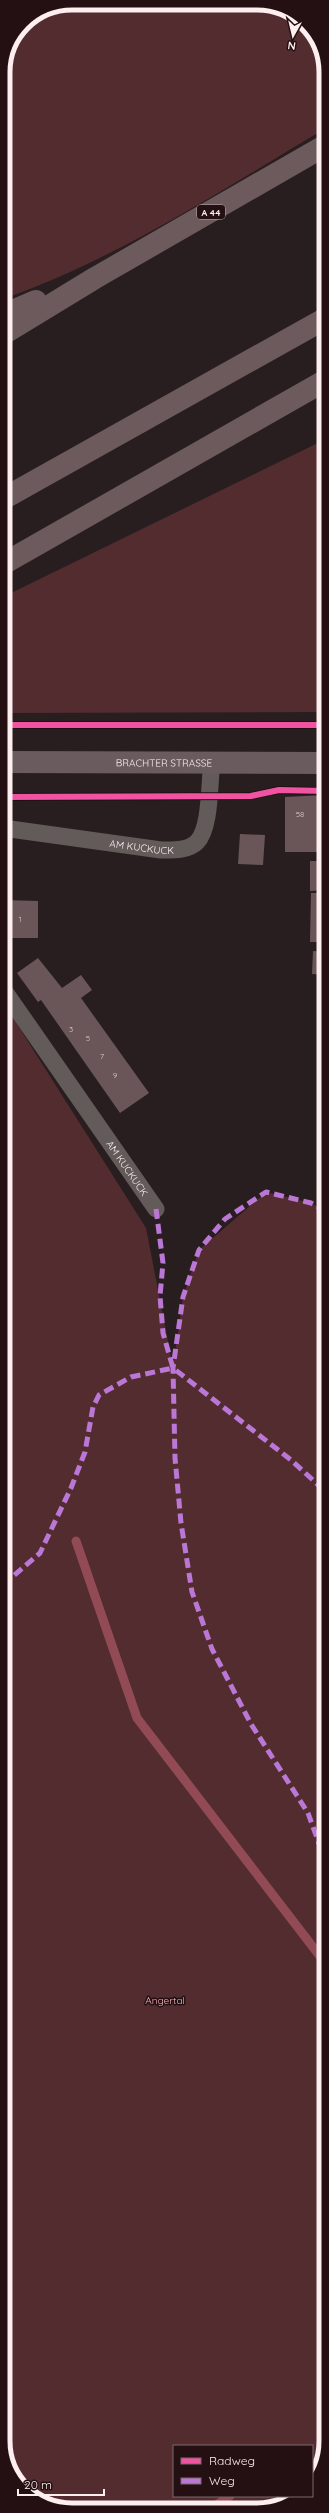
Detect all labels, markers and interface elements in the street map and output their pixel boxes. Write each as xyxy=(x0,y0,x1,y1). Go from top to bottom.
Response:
north arrow xyxy=(273,16,313,56)
text: N xyxy=(287,38,297,53)
road number: A 44 xyxy=(197,205,225,219)
street label: BRACHTER STRASSE xyxy=(116,756,213,769)
house number: 58 xyxy=(296,809,304,819)
street label: AM KUCKUCK xyxy=(109,836,174,857)
house number: 1 xyxy=(19,914,22,924)
house number: 3 xyxy=(69,1024,73,1034)
house number: 5 xyxy=(86,1033,90,1043)
house number: 7 xyxy=(100,1051,104,1061)
house number: 9 xyxy=(113,1070,118,1080)
street label: AM KUCKUCK xyxy=(104,1138,151,1198)
park label: Angertal xyxy=(145,1994,185,2007)
legend xyxy=(173,2445,313,2497)
text: Radweg xyxy=(209,2453,255,2468)
scale bar xyxy=(18,2471,104,2497)
text: Weg xyxy=(209,2473,235,2488)
text: 20 m xyxy=(24,2477,52,2492)

